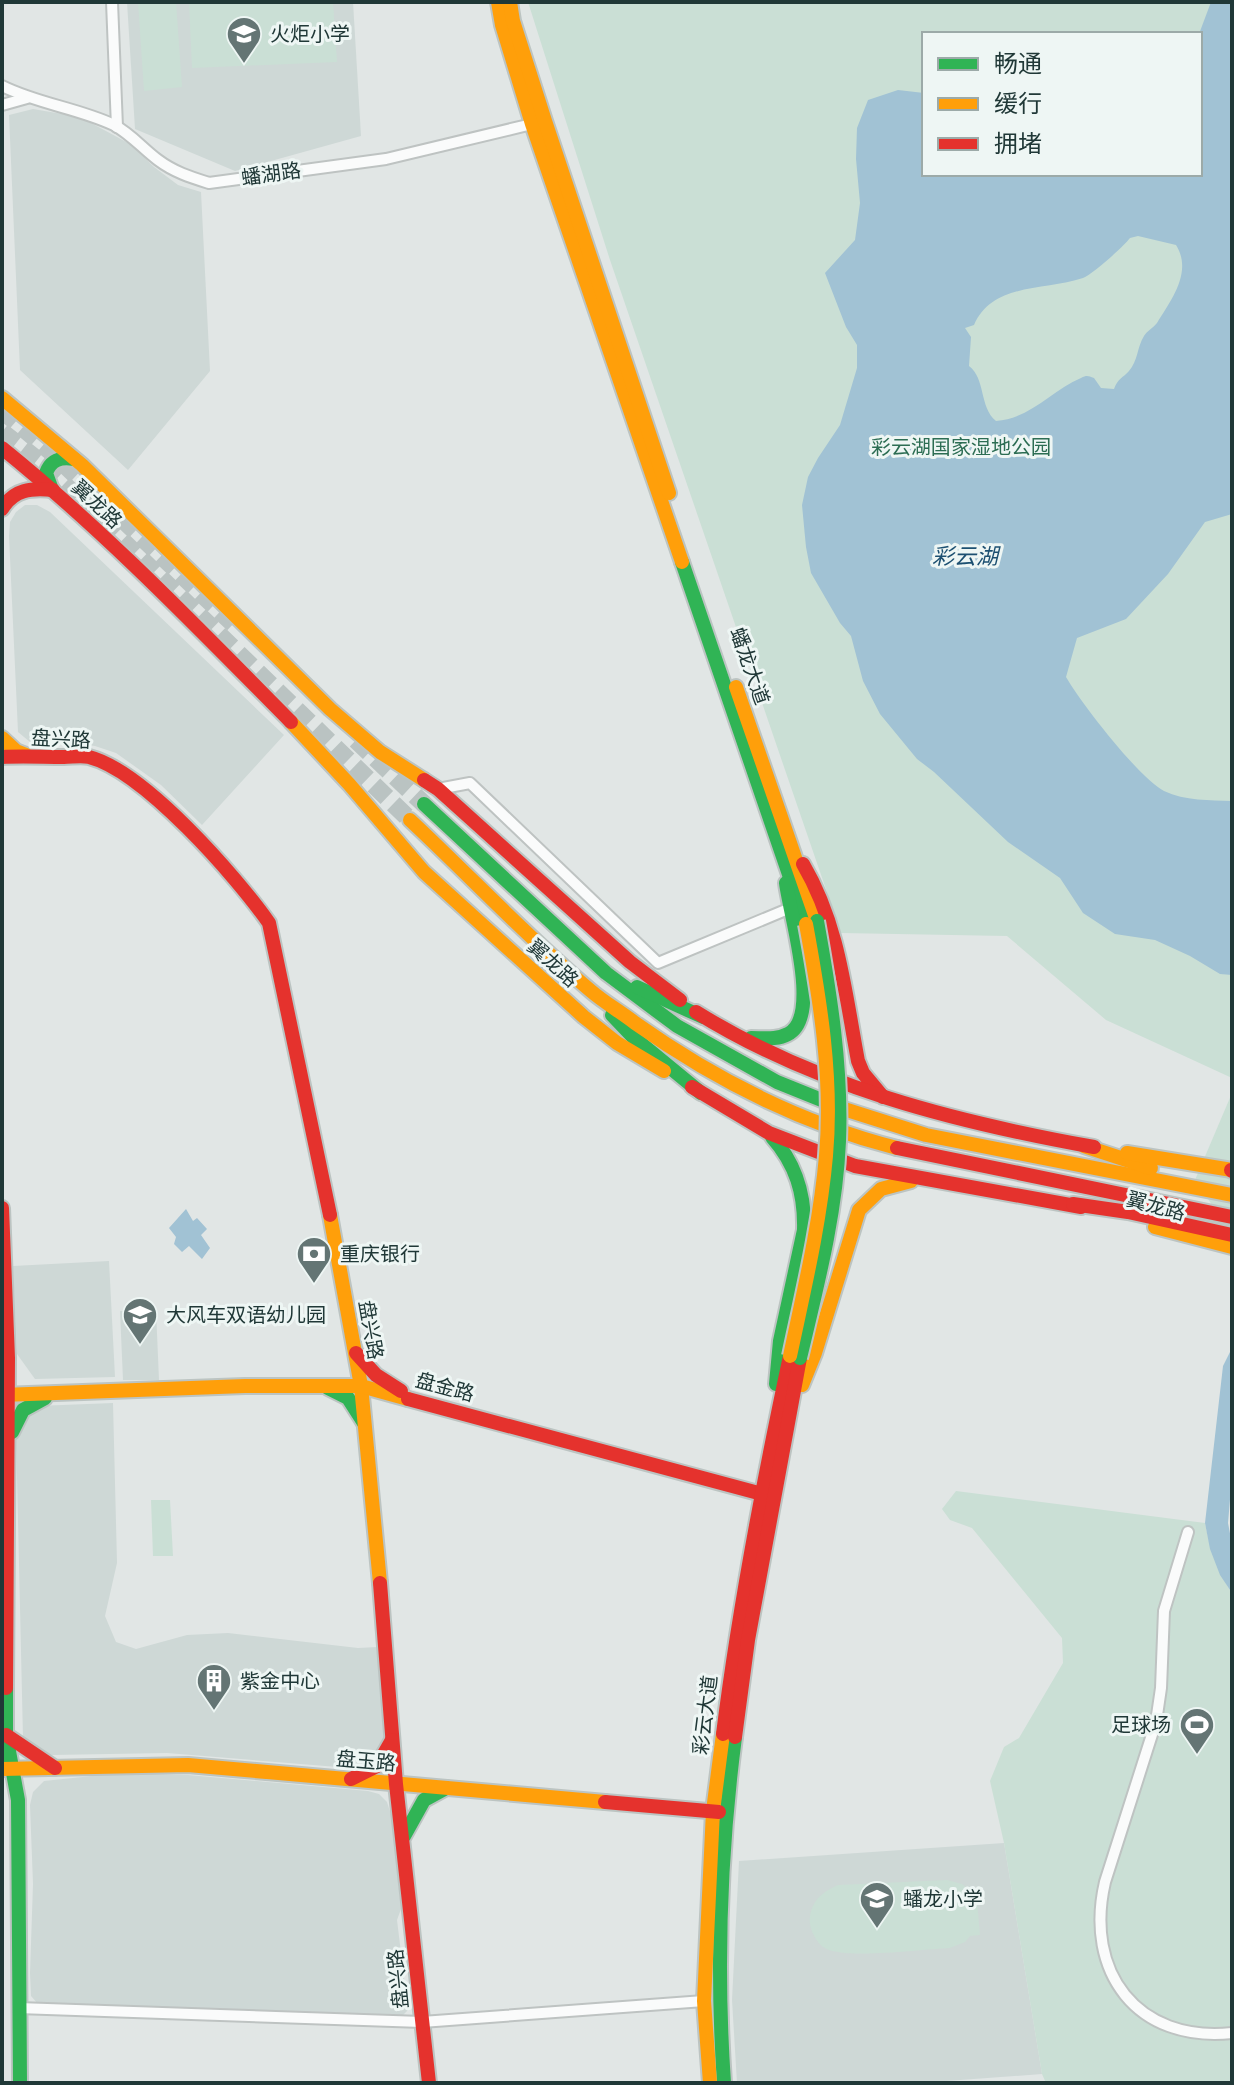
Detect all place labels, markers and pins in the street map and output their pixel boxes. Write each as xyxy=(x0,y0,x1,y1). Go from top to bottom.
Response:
school or university icon: 火炬小学 xyxy=(225,15,263,65)
place label: 火炬小学 xyxy=(270,22,350,46)
bank icon: 重庆银行 xyxy=(295,1235,333,1285)
place label: 重庆银行 xyxy=(340,1242,420,1266)
school or university icon: 大风车双语幼儿园 xyxy=(121,1296,159,1346)
place label: 大风车双语幼儿园 xyxy=(166,1303,326,1327)
building icon: 紫金中心 xyxy=(195,1662,233,1712)
place label: 紫金中心 xyxy=(240,1669,320,1693)
sports icon: 足球场 xyxy=(1178,1706,1216,1756)
place label: 足球场 xyxy=(1111,1713,1171,1737)
school or university icon: 蟠龙小学 xyxy=(858,1880,896,1930)
place label: 蟠龙小学 xyxy=(903,1887,983,1911)

